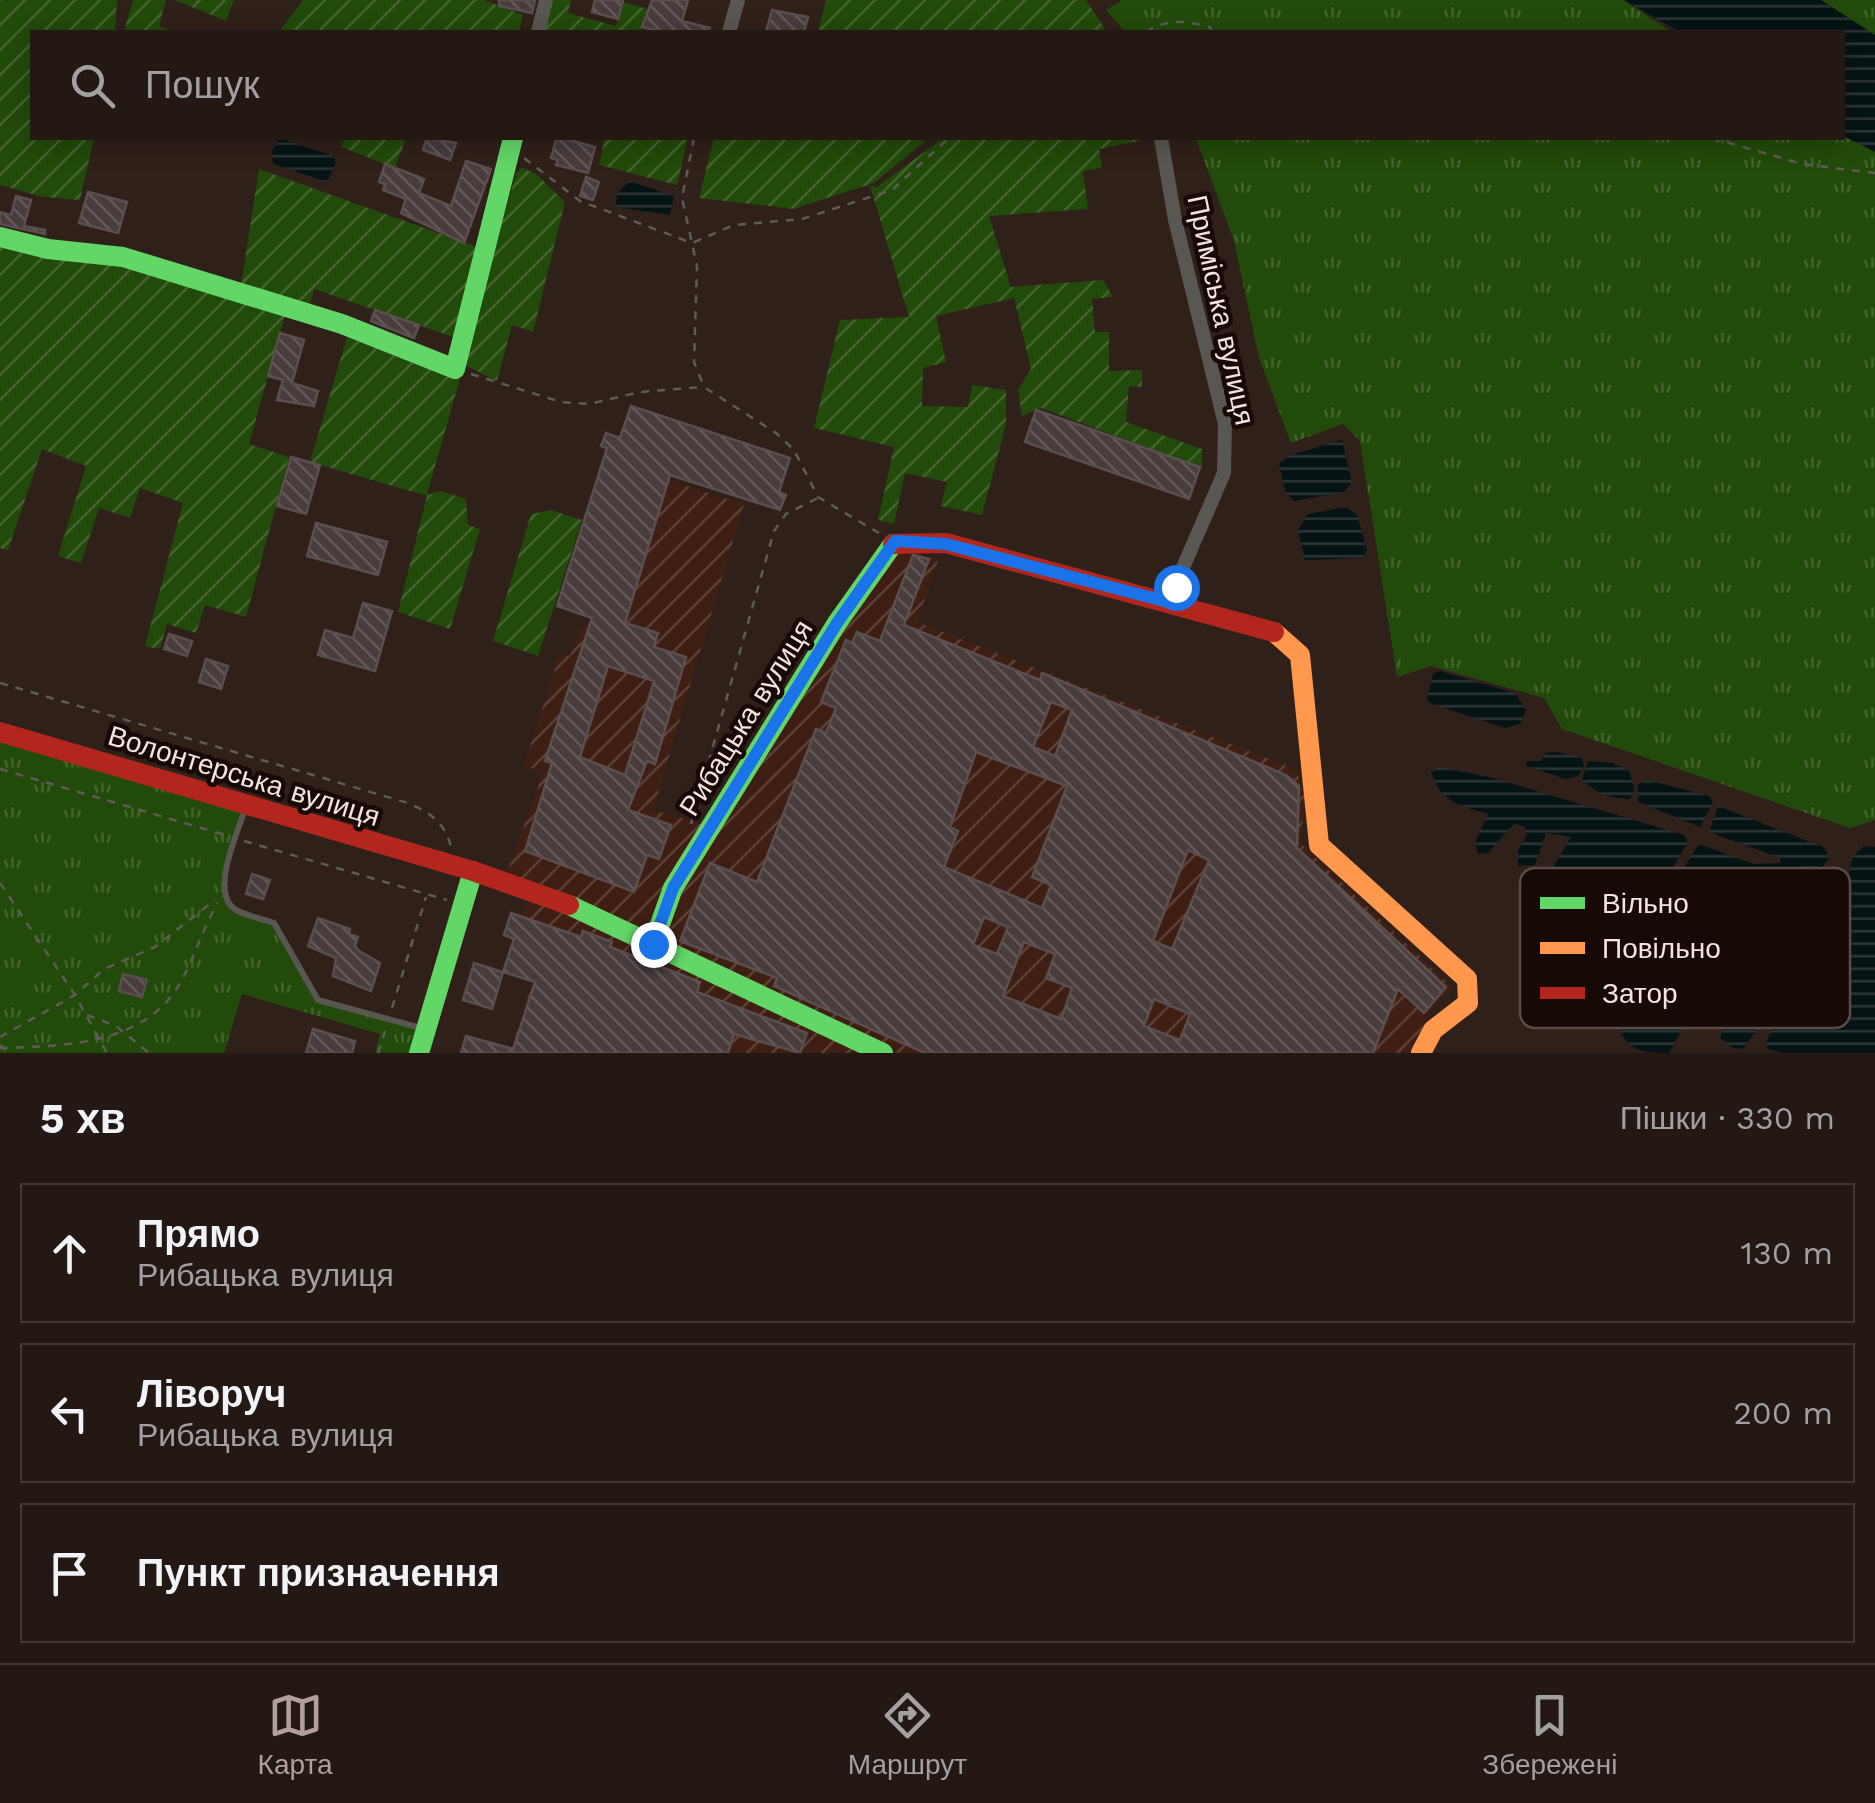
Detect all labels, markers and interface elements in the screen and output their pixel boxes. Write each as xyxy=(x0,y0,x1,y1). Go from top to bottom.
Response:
search box xyxy=(30,30,1845,140)
icon: search xyxy=(65,58,120,113)
text: Пошук xyxy=(145,63,260,107)
street label: Приміська вулиця xyxy=(1181,192,1261,428)
route start xyxy=(1154,565,1200,611)
street label: Рибацька вулиця xyxy=(672,614,820,822)
street label: Волонтерська вулиця xyxy=(104,719,384,833)
legend xyxy=(1520,868,1850,1028)
text: Вільно xyxy=(1602,887,1689,920)
route end xyxy=(631,922,677,968)
text: Повільно xyxy=(1602,932,1721,965)
text: Затор xyxy=(1602,977,1678,1010)
text: 5 хв xyxy=(40,1094,126,1143)
text: Пішки · 330 m xyxy=(1620,1099,1835,1137)
text: Прямо xyxy=(137,1212,260,1256)
icon: ahead xyxy=(42,1226,97,1281)
text: 130 m xyxy=(1741,1234,1833,1272)
text: Рибацька вулиця xyxy=(137,1256,394,1294)
text: Ліворуч xyxy=(137,1372,286,1416)
icon: left xyxy=(42,1386,97,1441)
text: 200 m xyxy=(1733,1394,1833,1432)
text: Рибацька вулиця xyxy=(137,1416,394,1454)
icon: arrive xyxy=(42,1546,97,1601)
text: Пункт призначення xyxy=(137,1551,500,1595)
tab: Карта xyxy=(258,1688,333,1781)
tab: Маршрут xyxy=(848,1688,967,1781)
tab: Збережені xyxy=(1482,1688,1617,1781)

